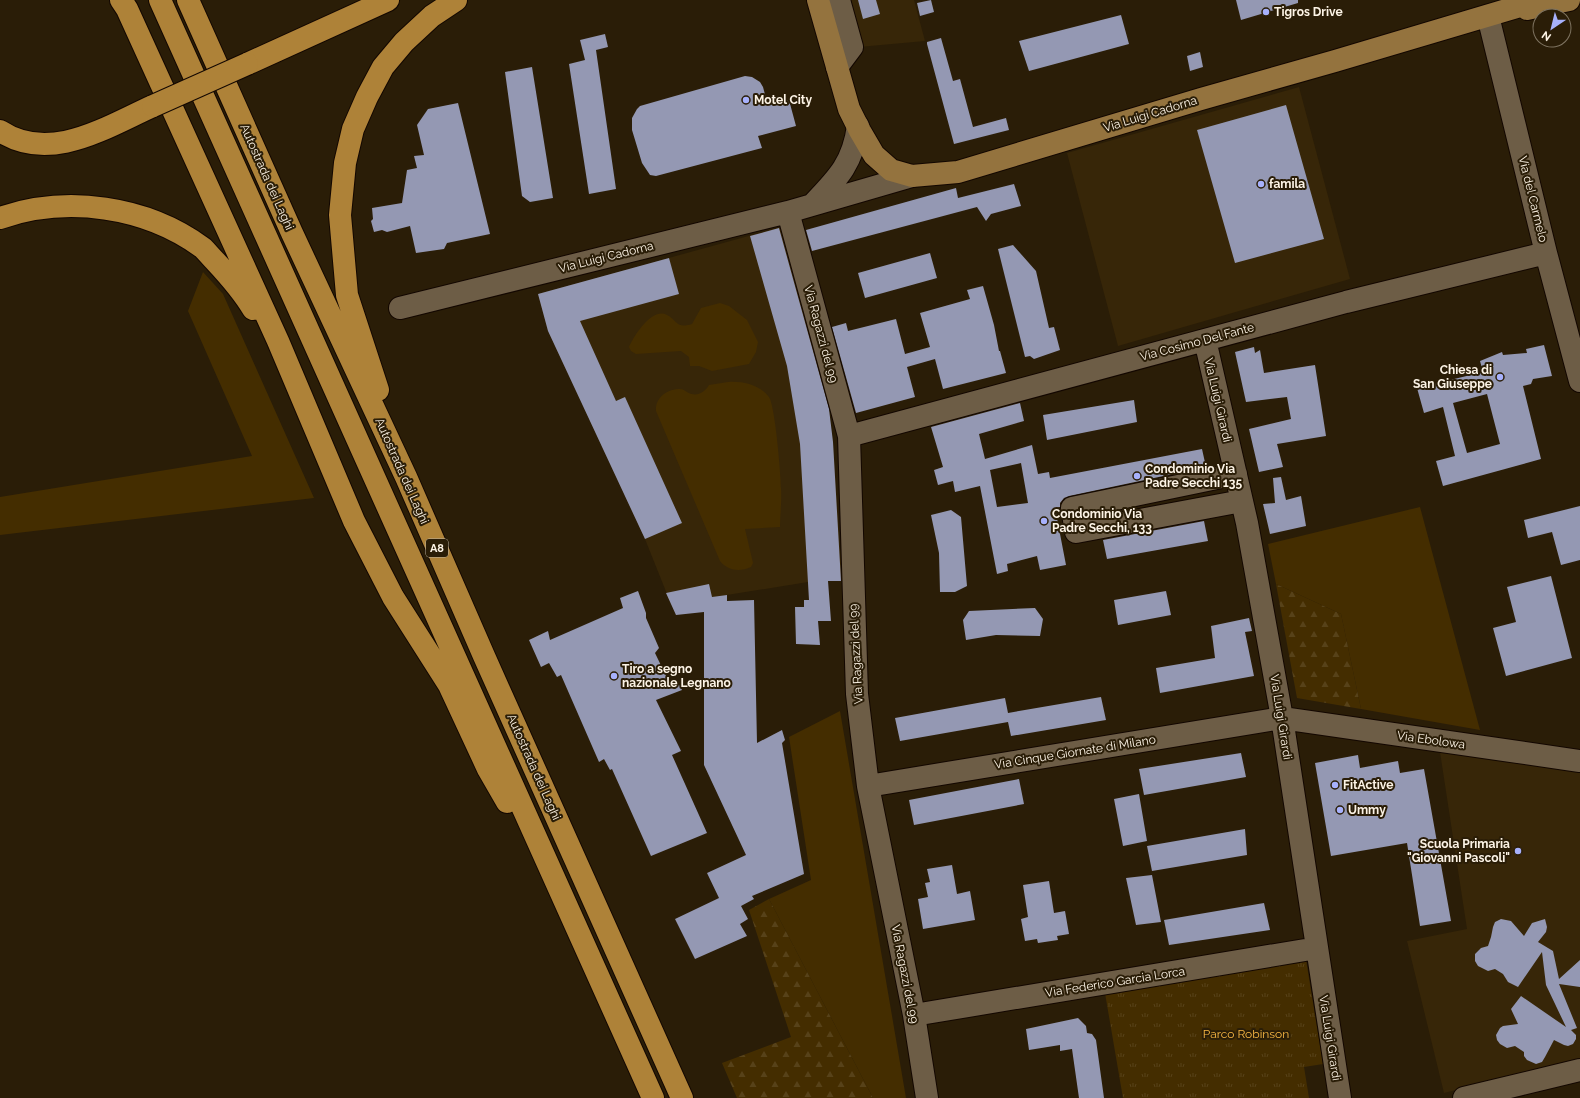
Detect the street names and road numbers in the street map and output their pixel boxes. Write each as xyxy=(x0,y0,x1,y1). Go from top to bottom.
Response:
street label: Via Luigi Cadorna xyxy=(1101,93,1199,135)
street label: Autostrada dei Laghi xyxy=(237,122,297,232)
street label: Via del Carmelo xyxy=(1516,154,1550,244)
street label: Via Luigi Cadorna xyxy=(557,238,655,276)
street label: Via Ragazzi del 99 xyxy=(801,284,841,384)
street label: Via Cosimo Del Fante xyxy=(1138,320,1256,364)
street label: Via Luigi Girardi xyxy=(1201,356,1235,444)
street label: Autostrada dei Laghi xyxy=(372,416,432,526)
road number: A8 xyxy=(426,539,448,557)
street label: Via Ragazzi del 99 xyxy=(846,603,866,705)
street label: Via Luigi Girardi xyxy=(1267,673,1295,761)
street label: Autostrada dei Laghi xyxy=(504,712,564,822)
street label: Via Ebolowa xyxy=(1396,728,1466,752)
street label: Via Cinque Giornate di Milano xyxy=(993,732,1157,772)
street label: Via Ragazzi del 99 xyxy=(889,923,921,1025)
street label: Via Federico Garcia Lorca xyxy=(1044,964,1186,1000)
street label: Via Luigi Girardi xyxy=(1316,994,1344,1082)

